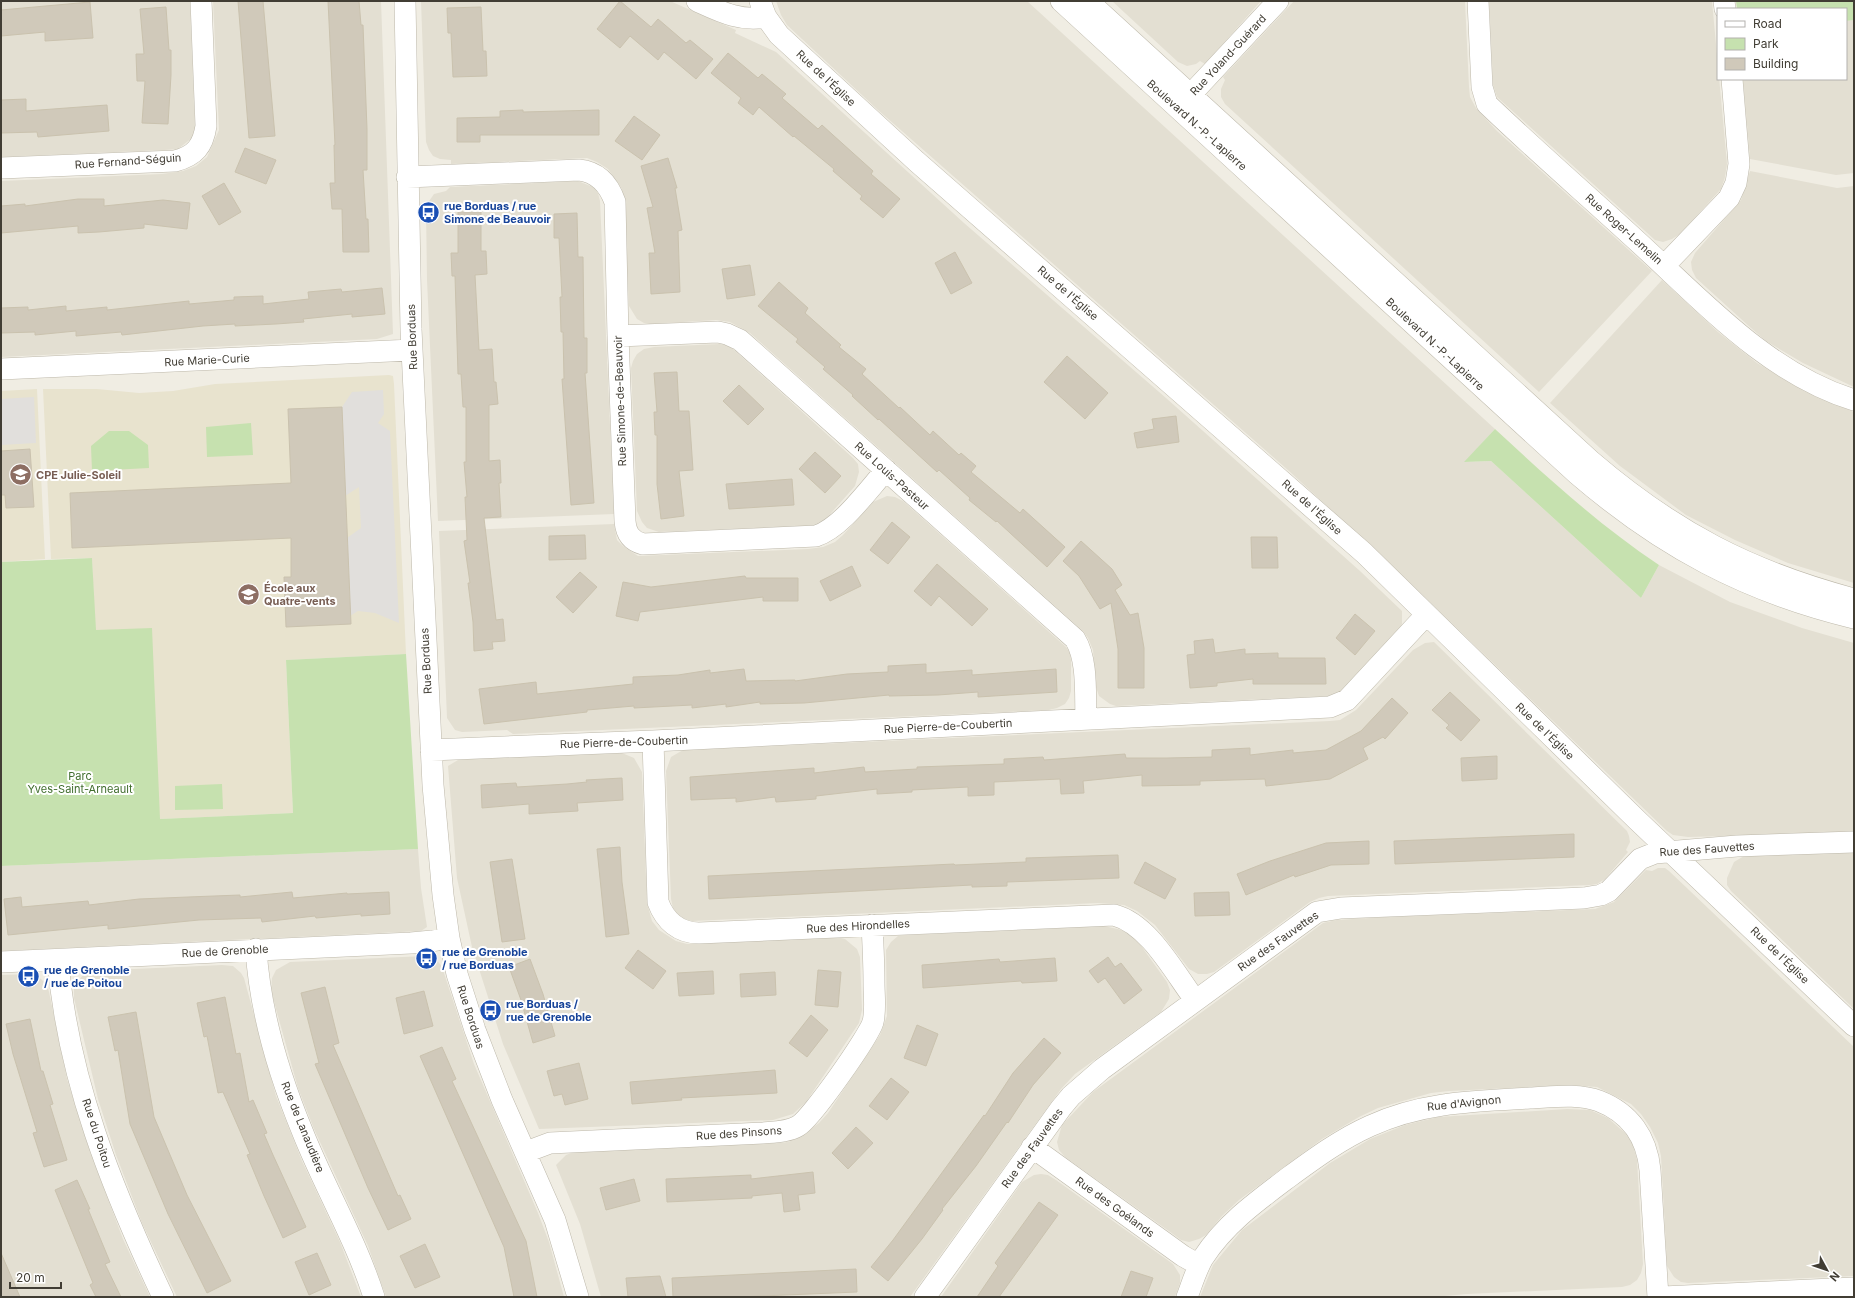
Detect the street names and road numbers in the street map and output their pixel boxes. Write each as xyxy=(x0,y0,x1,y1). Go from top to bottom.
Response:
street label: Rue Yoland-Guérard xyxy=(1187,12,1269,98)
street label: Rue de l'Église xyxy=(793,47,859,109)
street label: Boulevard N.-P.-Lapierre xyxy=(1144,76,1250,174)
street label: Rue Fernand-Séguin xyxy=(74,150,182,172)
street label: Rue Roger-Lemelin xyxy=(1583,191,1665,267)
street label: Rue de l'Église xyxy=(1035,263,1101,323)
street label: Boulevard N.-P.-Lapierre xyxy=(1383,295,1487,393)
street label: Rue Borduas xyxy=(404,304,420,370)
street label: Rue Simone-de-Beauvoir xyxy=(611,335,629,467)
street label: Rue Marie-Curie xyxy=(164,351,250,369)
street label: Rue Louis-Pasteur xyxy=(852,439,932,513)
street label: Rue de l'Église xyxy=(1279,476,1345,538)
street label: Rue Borduas xyxy=(417,627,435,694)
street label: Rue de l'Église xyxy=(1513,699,1577,763)
street label: Rue Pierre-de-Coubertin xyxy=(883,716,1013,736)
street label: Rue Pierre-de-Coubertin xyxy=(560,733,688,751)
street label: Rue des Fauvettes xyxy=(1659,839,1755,859)
street label: Rue des Fauvettes xyxy=(1235,908,1321,974)
street label: Rue des Hirondelles xyxy=(806,916,910,936)
street label: Rue de l'Église xyxy=(1748,923,1812,987)
street label: Rue de Grenoble xyxy=(181,942,269,960)
street label: Rue Borduas xyxy=(454,983,488,1051)
street label: Rue de Lanaudière xyxy=(278,1079,328,1175)
street label: Rue d'Avignon xyxy=(1426,1092,1502,1114)
street label: Rue du Poitou xyxy=(79,1096,115,1170)
street label: Rue des Fauvettes xyxy=(998,1105,1066,1191)
street label: Rue des Pinsons xyxy=(696,1123,783,1143)
street label: Rue des Goélands xyxy=(1073,1174,1157,1240)

